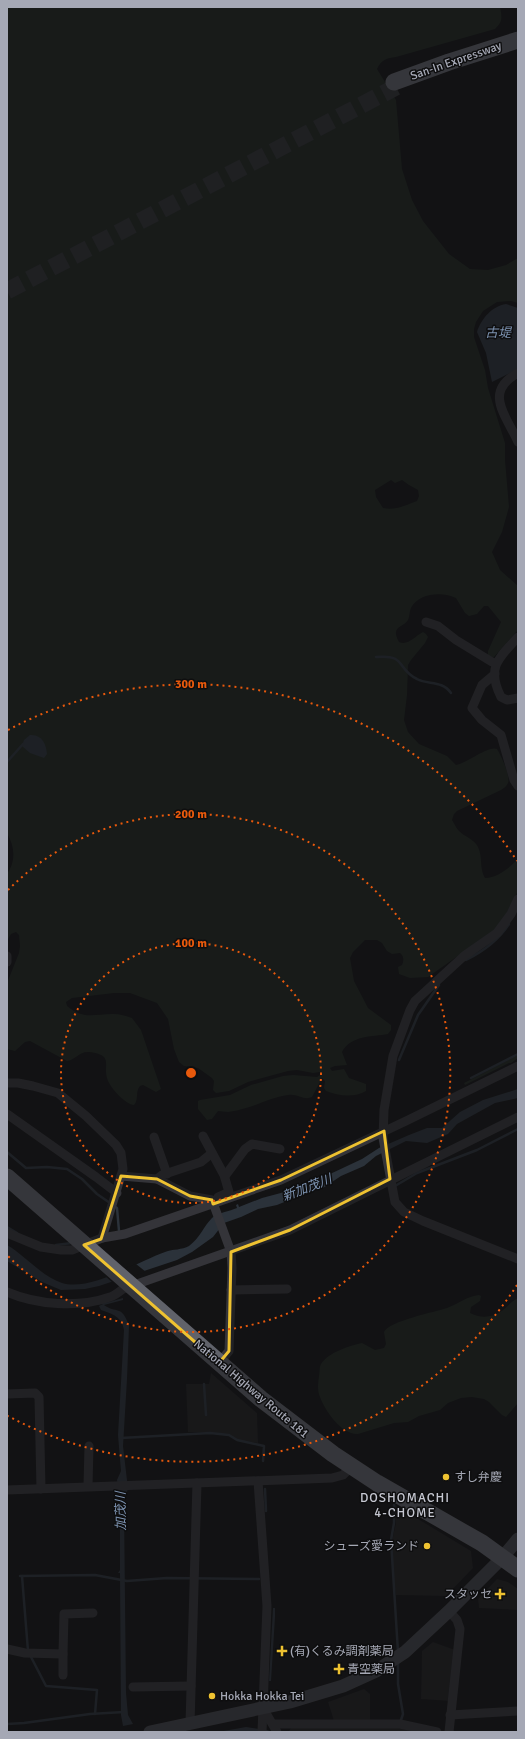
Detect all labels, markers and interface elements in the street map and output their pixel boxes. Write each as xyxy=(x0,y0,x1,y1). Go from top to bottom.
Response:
street label: San-In Expressway xyxy=(408,38,504,84)
water label: 古堤 xyxy=(485,325,513,341)
text: 300 m xyxy=(175,677,207,692)
text: 200 m xyxy=(175,807,207,822)
text: 100 m xyxy=(175,936,207,951)
centre of rings xyxy=(184,1066,198,1080)
water label: 新加茂川 xyxy=(280,1170,336,1205)
street label: National Highway Route 181 xyxy=(190,1336,312,1442)
place label: すし弁慶 xyxy=(454,1470,502,1485)
marker: すし弁慶 xyxy=(441,1472,451,1482)
water label: 加茂川 xyxy=(113,1489,129,1531)
district label: DOSHOMACHI 4-CHOME xyxy=(360,1490,450,1521)
place label: シューズ愛ランド xyxy=(324,1539,419,1554)
marker: シューズ愛ランド xyxy=(422,1541,432,1551)
place label: スタッセ xyxy=(444,1587,492,1602)
marker: スタッセ xyxy=(495,1589,505,1599)
place label: (有)くるみ調剤薬局 xyxy=(290,1644,394,1659)
marker: (有)くるみ調剤薬局 xyxy=(277,1646,287,1656)
place label: 青空薬局 xyxy=(347,1662,395,1677)
marker: 青空薬局 xyxy=(334,1664,344,1674)
place label: Hokka Hokka Tei xyxy=(220,1689,304,1704)
marker: Hokka Hokka Tei xyxy=(207,1691,217,1701)

